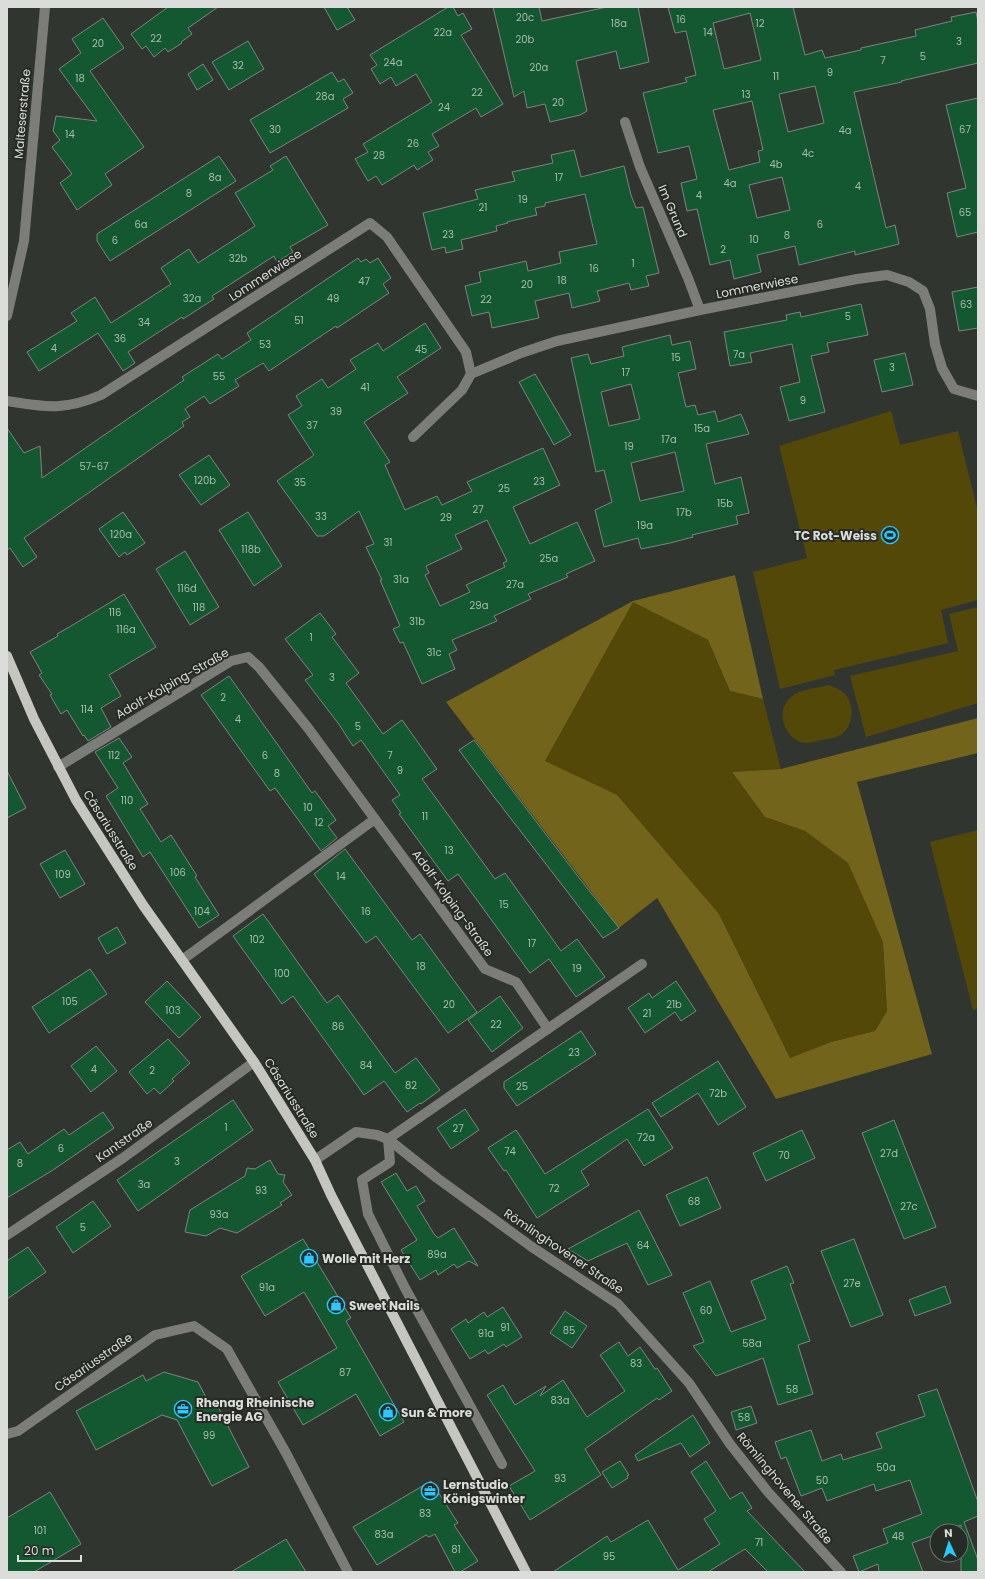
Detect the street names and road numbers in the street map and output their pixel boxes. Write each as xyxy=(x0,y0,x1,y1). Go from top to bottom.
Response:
street label: Malteserstraße xyxy=(10,68,34,160)
street label: Im Grund xyxy=(654,182,692,240)
street label: Lommerwiese xyxy=(225,245,305,305)
street label: Lommerwiese xyxy=(714,270,800,302)
street label: Adolf-Kolping-Straße xyxy=(112,644,232,722)
street label: Cäsariusstraße xyxy=(79,786,143,874)
street label: Adolf-Kolping-Straße xyxy=(408,846,498,960)
street label: Cäsariusstraße xyxy=(260,1054,324,1142)
street label: Kantstraße xyxy=(92,1114,156,1166)
street label: Römlinghovener Straße xyxy=(501,1205,627,1297)
street label: Cäsariusstraße xyxy=(50,1329,136,1395)
street label: Römlinghovener Straße xyxy=(733,1429,837,1547)

